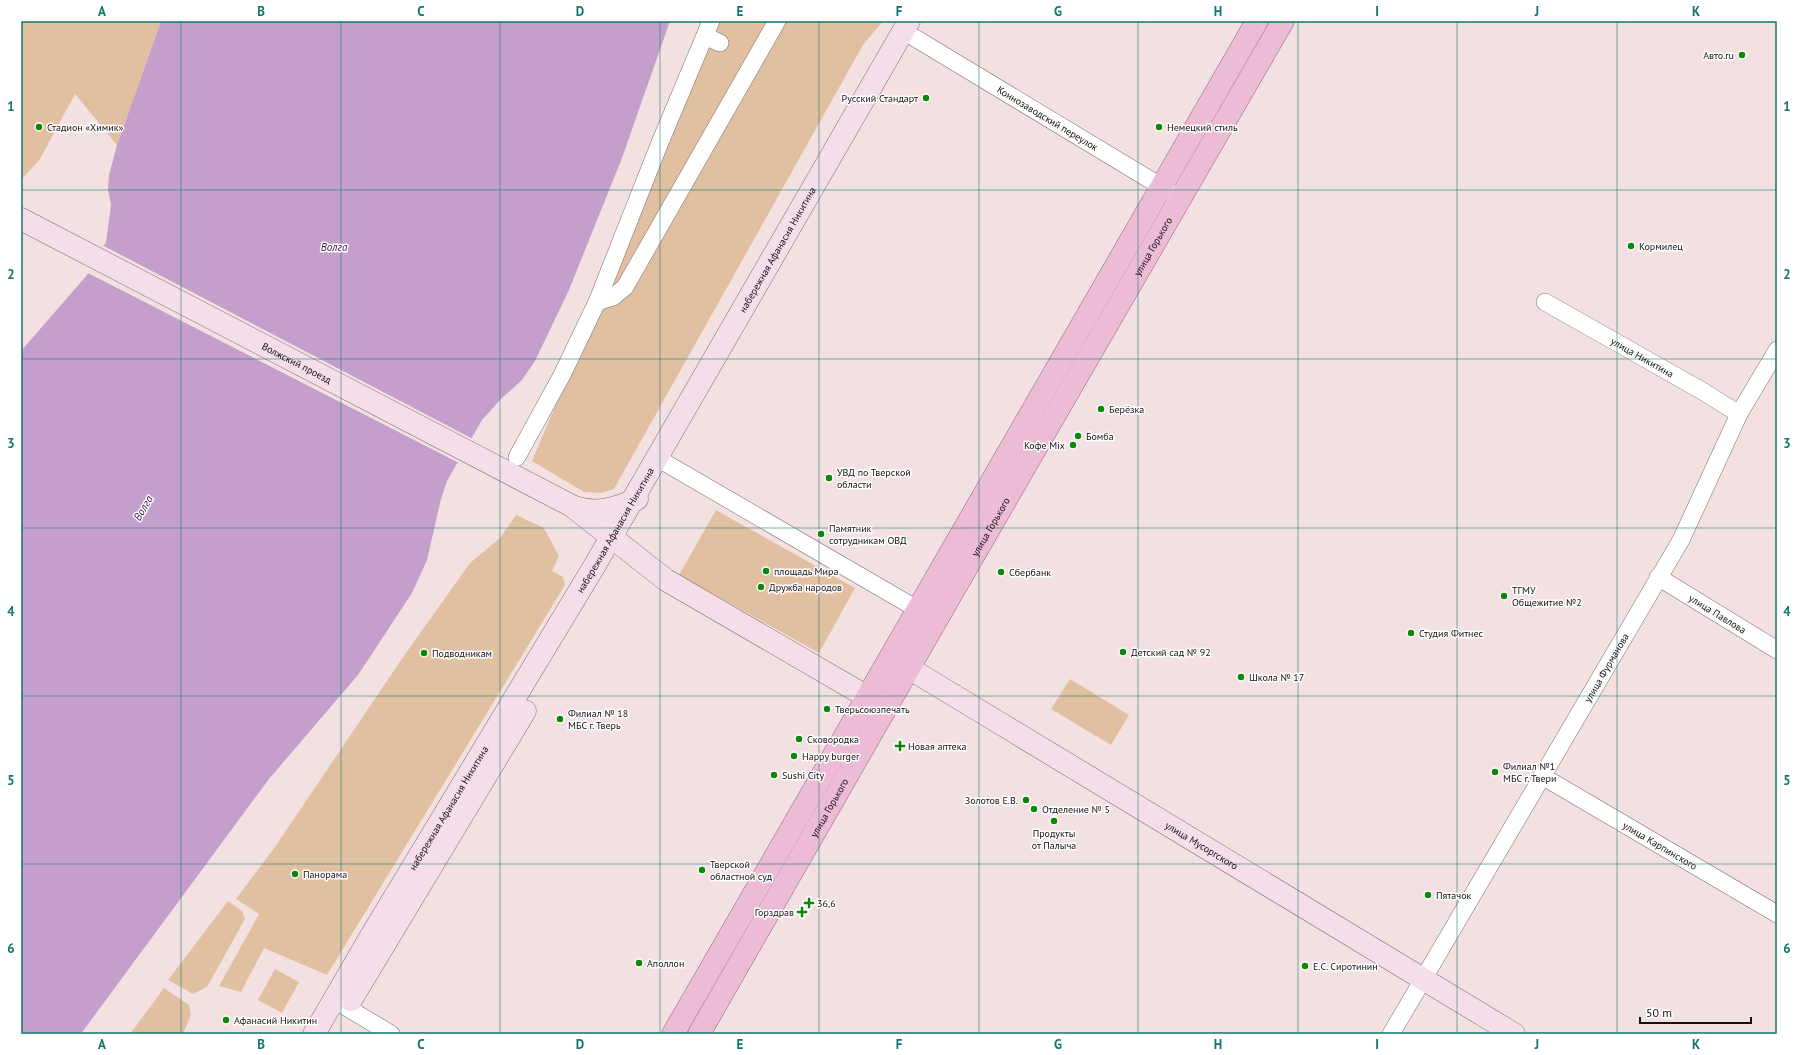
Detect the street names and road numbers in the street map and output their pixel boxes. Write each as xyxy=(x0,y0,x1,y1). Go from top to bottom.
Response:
street label: Коннозаводский переулок xyxy=(995,83,1100,154)
street label: набережная Афанасия Никитина xyxy=(736,185,819,315)
street label: улица Горького xyxy=(1131,215,1175,278)
street label: улица Никитина xyxy=(1608,335,1676,381)
street label: Волжский проезд xyxy=(260,340,334,387)
street label: набережная Афанасия Никитина xyxy=(574,465,657,595)
street label: улица Горького xyxy=(969,495,1013,559)
street label: улица Павлова xyxy=(1686,591,1749,637)
street label: улица Фурманова xyxy=(1581,631,1632,705)
street label: набережная Афанасия Никитина xyxy=(406,744,491,873)
street label: улица Горького xyxy=(807,776,851,840)
street label: улица Мусоргского xyxy=(1163,819,1240,873)
street label: улица Карпинского xyxy=(1620,819,1700,873)

